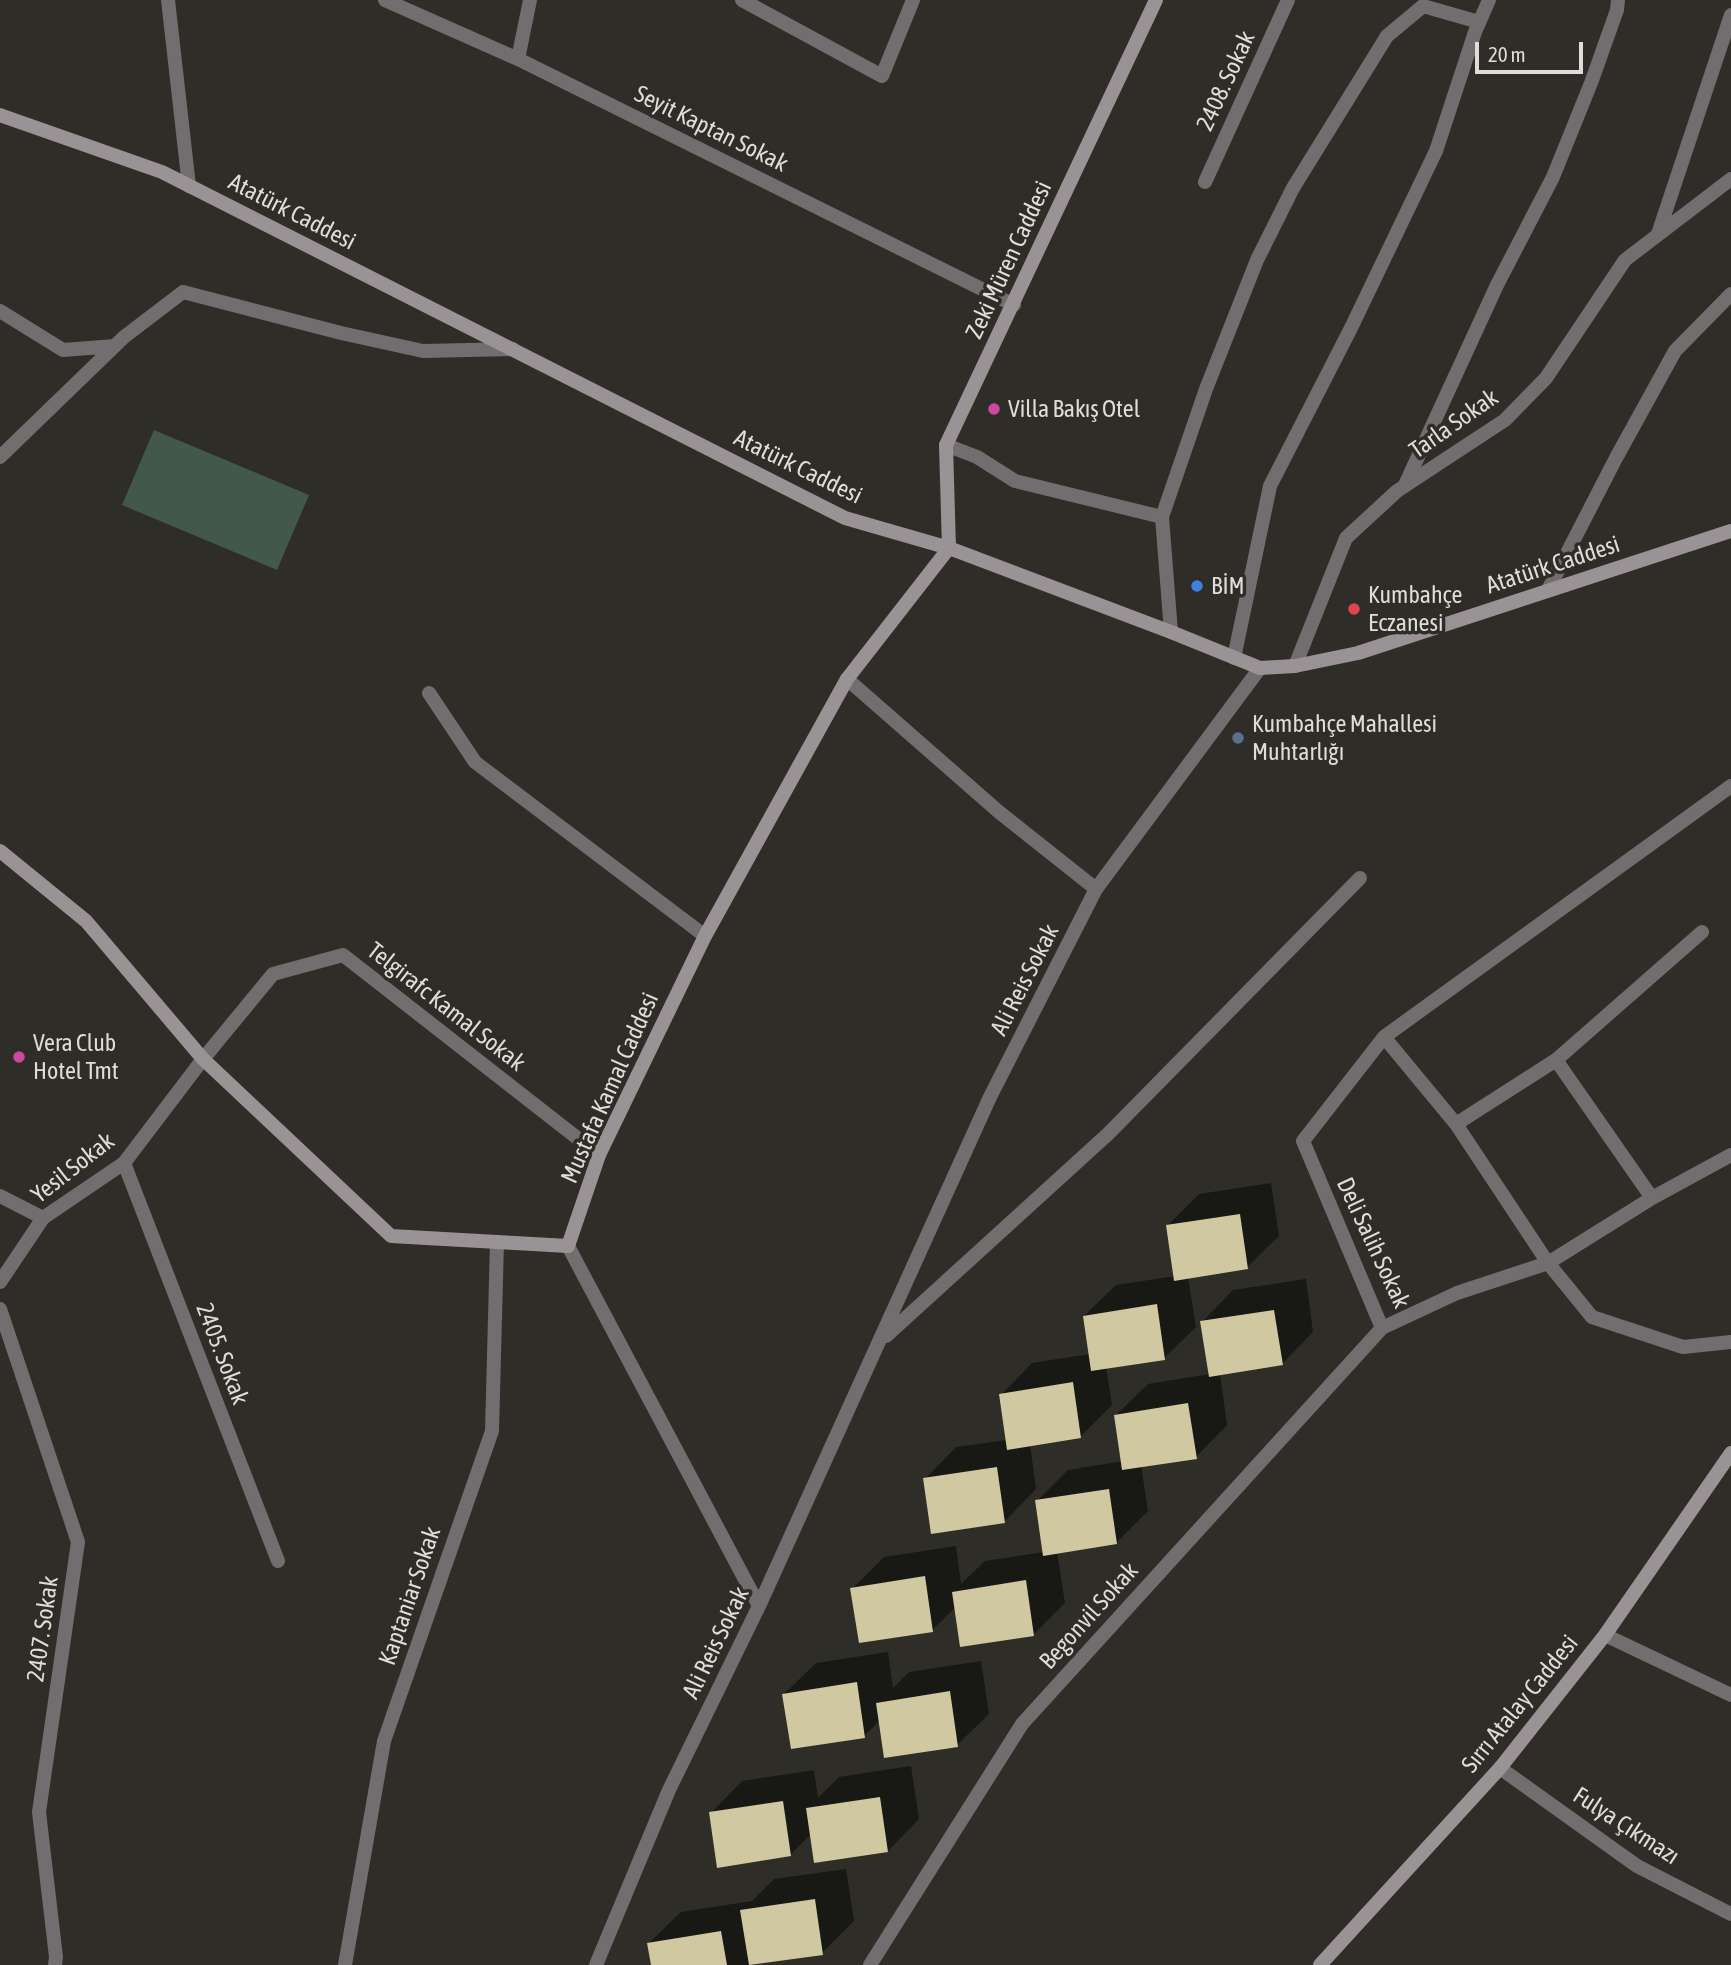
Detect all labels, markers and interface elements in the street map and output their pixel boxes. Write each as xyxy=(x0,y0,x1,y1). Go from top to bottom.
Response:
street label: 2408. Sokak xyxy=(1190,27,1262,135)
scale bar xyxy=(1479,28,1588,72)
text: 20 m xyxy=(1488,42,1526,66)
street label: Seyit Kaptan Sokak xyxy=(630,79,792,179)
street label: Atatürk Caddesi xyxy=(224,168,360,256)
street label: Zeki Müren Caddesi xyxy=(960,177,1058,343)
street label: Tarla Sokak xyxy=(1404,383,1504,465)
place label: Villa Bakış Otel xyxy=(1008,395,1140,423)
marker: Villa Bakış Otel xyxy=(986,401,1002,417)
street label: Atatürk Caddesi xyxy=(729,424,867,510)
street label: Atatürk Caddesi xyxy=(1483,530,1623,600)
place label: BİM xyxy=(1211,572,1245,600)
marker: BİM xyxy=(1189,578,1205,594)
place label: Kumbahçe Eczanesi xyxy=(1368,581,1462,637)
marker: Kumbahçe Eczanesi xyxy=(1346,601,1362,617)
place label: Kumbahçe Mahallesi Muhtarlığı xyxy=(1252,710,1437,766)
marker: Kumbahçe Mahallesi Muhtarlığı xyxy=(1230,730,1246,746)
street label: Ali Reis Sokak xyxy=(985,920,1065,1040)
street label: Telgirafc Kamal Sokak xyxy=(361,936,531,1078)
street label: Mustafa Kamal Caddesi xyxy=(555,988,665,1188)
place label: Vera Club Hotel Tmt xyxy=(33,1029,119,1085)
marker: Vera Club Hotel Tmt xyxy=(11,1049,27,1065)
street label: Yesil Sokak xyxy=(26,1127,120,1209)
street label: Deli Salih Sokak xyxy=(1330,1173,1416,1313)
street label: 2405. Sokak xyxy=(190,1299,254,1409)
street label: Kaptaniar Sokak xyxy=(373,1523,447,1669)
street label: Begonvil Sokak xyxy=(1034,1557,1144,1675)
street label: 2407. Sokak xyxy=(21,1574,65,1684)
street label: Ali Reis Sokak xyxy=(677,1582,755,1704)
street label: Sırrı Atalay Caddesi xyxy=(1456,1629,1584,1779)
street label: Fulya Çıkmazı xyxy=(1568,1781,1684,1871)

